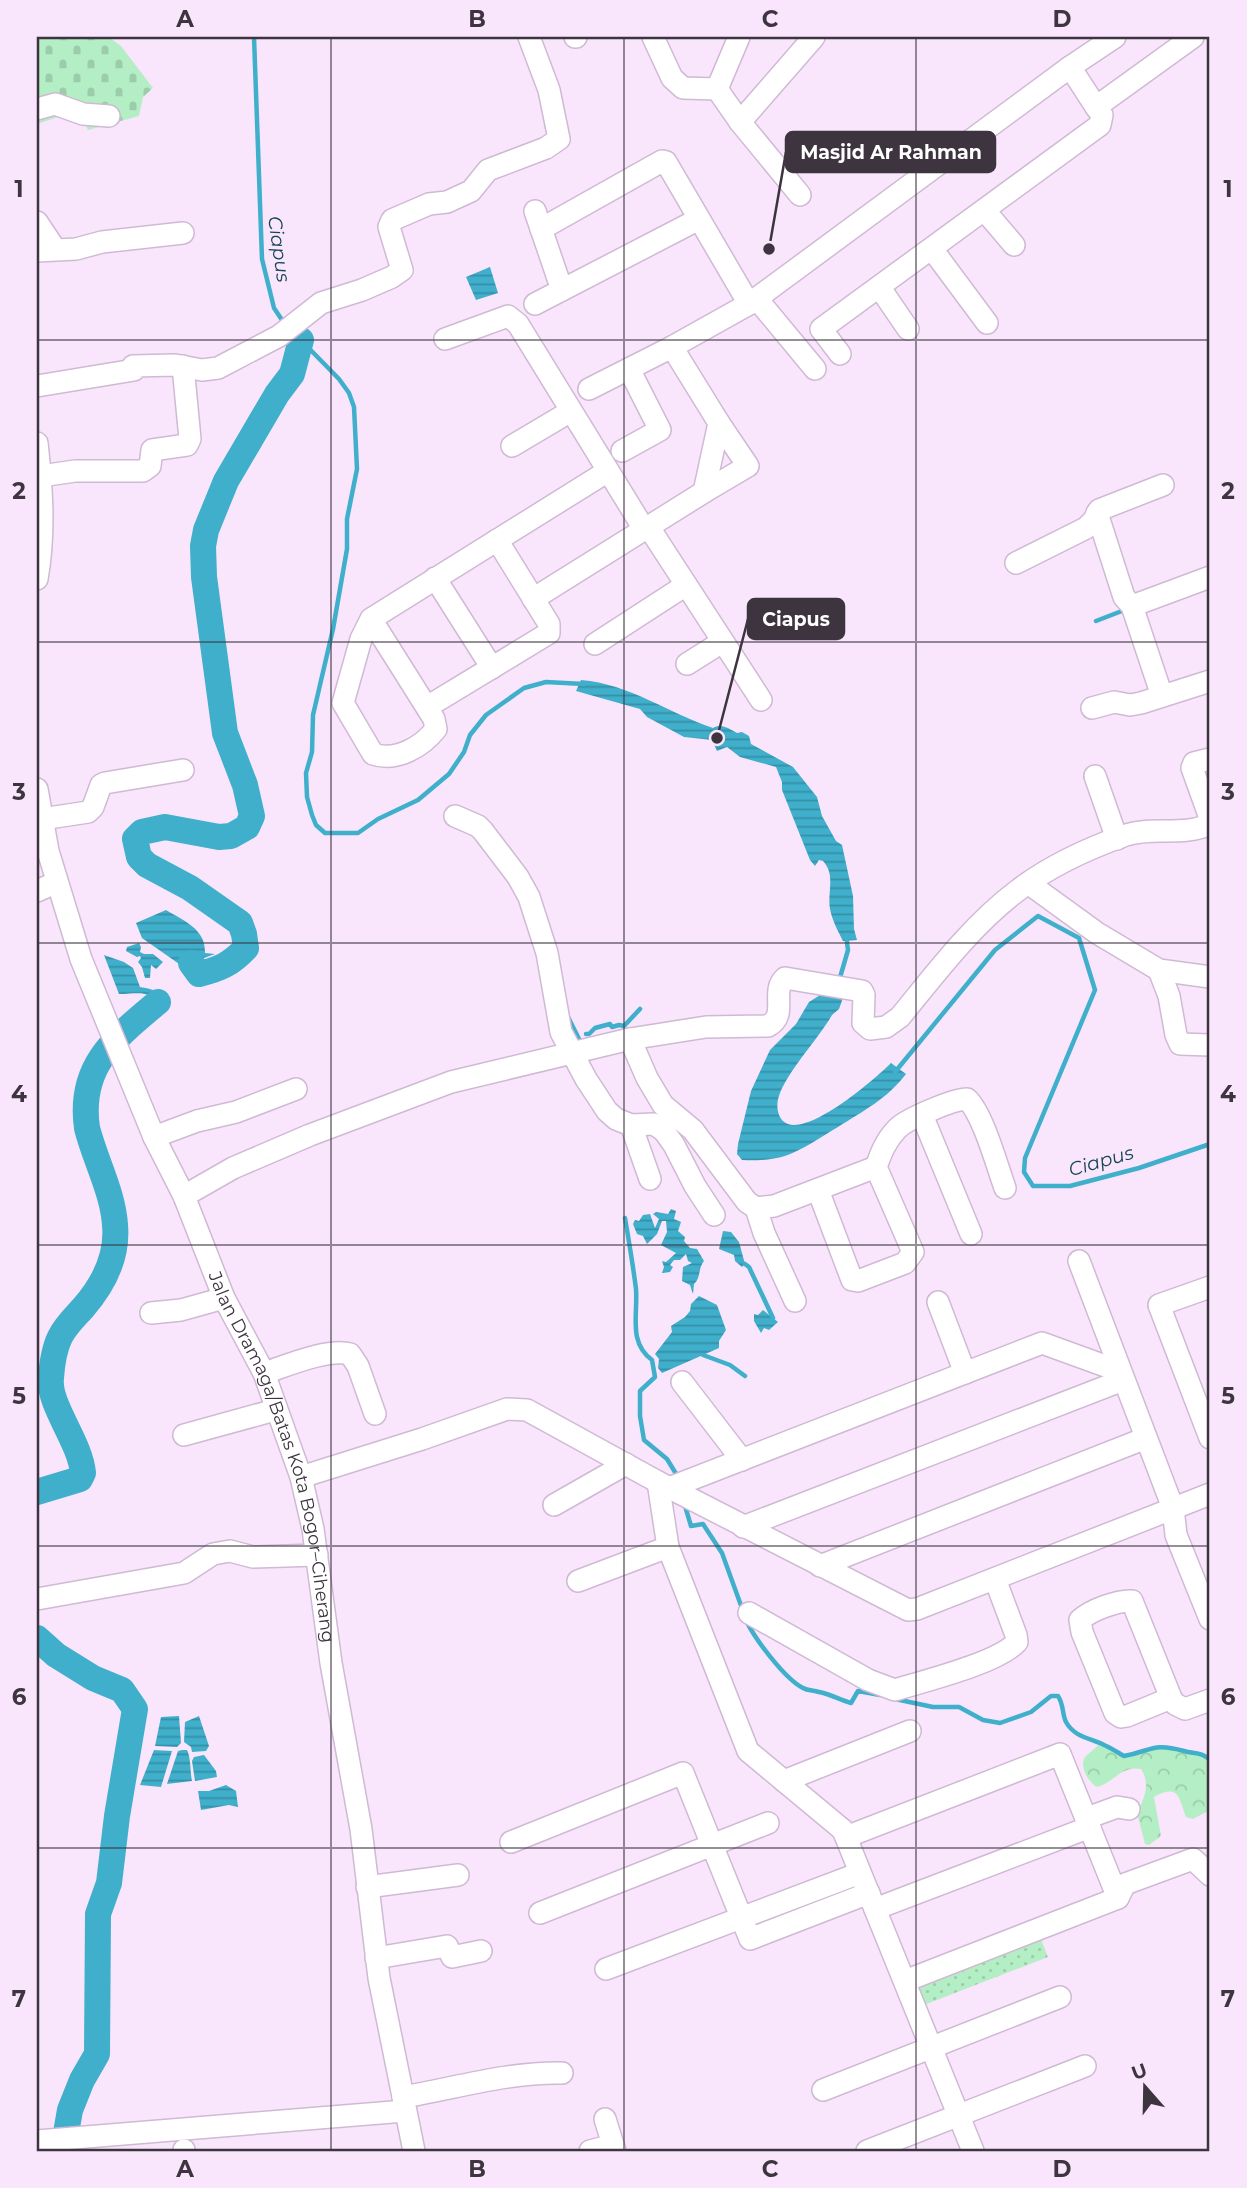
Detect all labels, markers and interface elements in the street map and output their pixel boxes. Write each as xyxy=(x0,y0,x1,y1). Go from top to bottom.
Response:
text: A xyxy=(175,5,194,33)
text: B xyxy=(468,5,486,33)
text: C xyxy=(762,5,779,33)
text: D xyxy=(1053,5,1072,33)
callout: Masjid Ar Rahman xyxy=(786,132,995,172)
text: Masjid Ar Rahman xyxy=(800,141,982,164)
text: 1 xyxy=(14,175,24,203)
text: 1 xyxy=(1223,175,1233,203)
water label: Ciapus xyxy=(263,214,295,284)
text: 2 xyxy=(12,477,26,505)
text: 2 xyxy=(1221,477,1235,505)
callout: Ciapus xyxy=(748,599,844,639)
text: Ciapus xyxy=(762,608,830,631)
text: 3 xyxy=(11,778,26,806)
text: 3 xyxy=(1220,778,1235,806)
text: 4 xyxy=(11,1080,27,1108)
text: 4 xyxy=(1220,1080,1236,1108)
water label: Ciapus xyxy=(1066,1141,1136,1181)
street label: Jalan Dramaga/Batas Kota Bogor–Ciherang xyxy=(203,1267,339,1644)
text: 5 xyxy=(12,1382,26,1410)
text: 5 xyxy=(1221,1382,1235,1410)
text: 6 xyxy=(12,1683,27,1711)
text: 6 xyxy=(1221,1683,1236,1711)
text: 7 xyxy=(12,1985,26,2013)
text: 7 xyxy=(1221,1985,1235,2013)
north arrow xyxy=(1110,2052,1180,2122)
text: U xyxy=(1128,2058,1150,2085)
text: A xyxy=(175,2155,194,2183)
text: B xyxy=(468,2155,486,2183)
text: C xyxy=(762,2155,779,2183)
text: D xyxy=(1053,2155,1072,2183)

